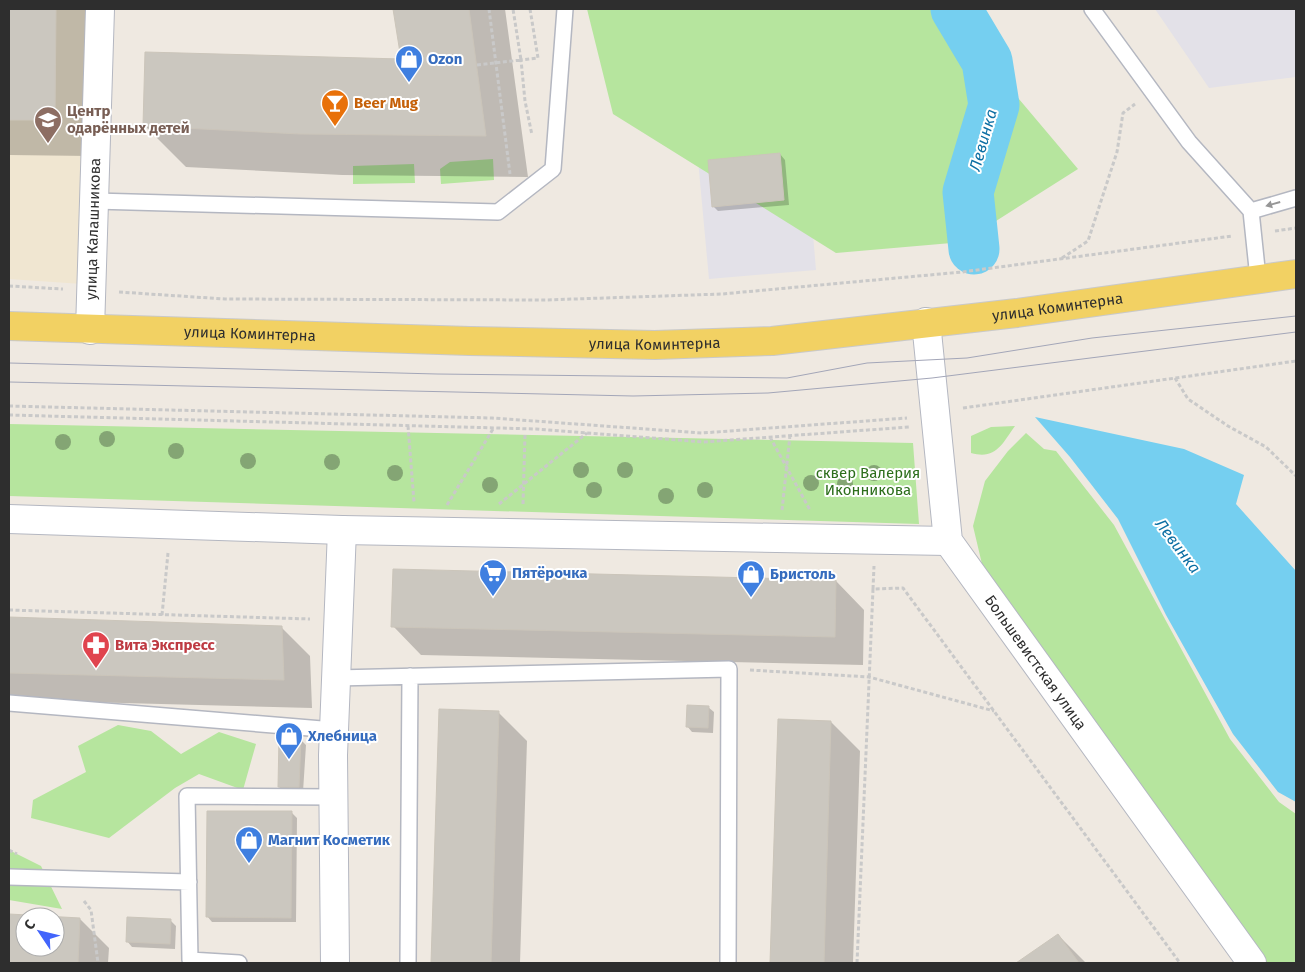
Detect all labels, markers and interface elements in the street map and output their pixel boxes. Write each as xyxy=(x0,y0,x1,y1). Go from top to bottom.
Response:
shop icon: Ozon xyxy=(394,44,424,83)
place label: Ozon xyxy=(428,50,462,68)
bar icon: Beer Mug xyxy=(320,88,350,127)
place label: Beer Mug xyxy=(354,94,419,112)
place label: Центр одарённых детей xyxy=(67,102,190,137)
school or university icon: Центр одарённых детей xyxy=(33,105,63,144)
water label: Левинка xyxy=(965,107,1001,174)
street label: улица Калашникова xyxy=(82,158,104,300)
one-way arrow xyxy=(1266,201,1281,209)
street label: улица Коминтерна xyxy=(991,289,1124,325)
street label: улица Коминтерна xyxy=(184,323,316,345)
street label: улица Коминтерна xyxy=(589,334,721,354)
park label: сквер Валерия Иконникова xyxy=(816,464,920,499)
water label: Левинка xyxy=(1151,514,1205,577)
supermarket icon: Пятёрочка xyxy=(478,558,508,597)
shop icon: Бристоль xyxy=(736,559,766,598)
place label: Пятёрочка xyxy=(512,564,588,582)
place label: Бристоль xyxy=(770,565,836,583)
street label: Большевистская улица xyxy=(981,592,1090,734)
pharmacy icon: Вита Экспресс xyxy=(81,630,111,669)
place label: Вита Экспресс xyxy=(115,636,216,654)
shop icon: Хлебница xyxy=(274,721,304,760)
place label: Хлебница xyxy=(307,727,377,745)
shop icon: Магнит Косметик xyxy=(234,825,264,864)
place label: Магнит Косметик xyxy=(268,831,391,849)
north arrow xyxy=(15,907,65,957)
text: С xyxy=(20,917,39,933)

